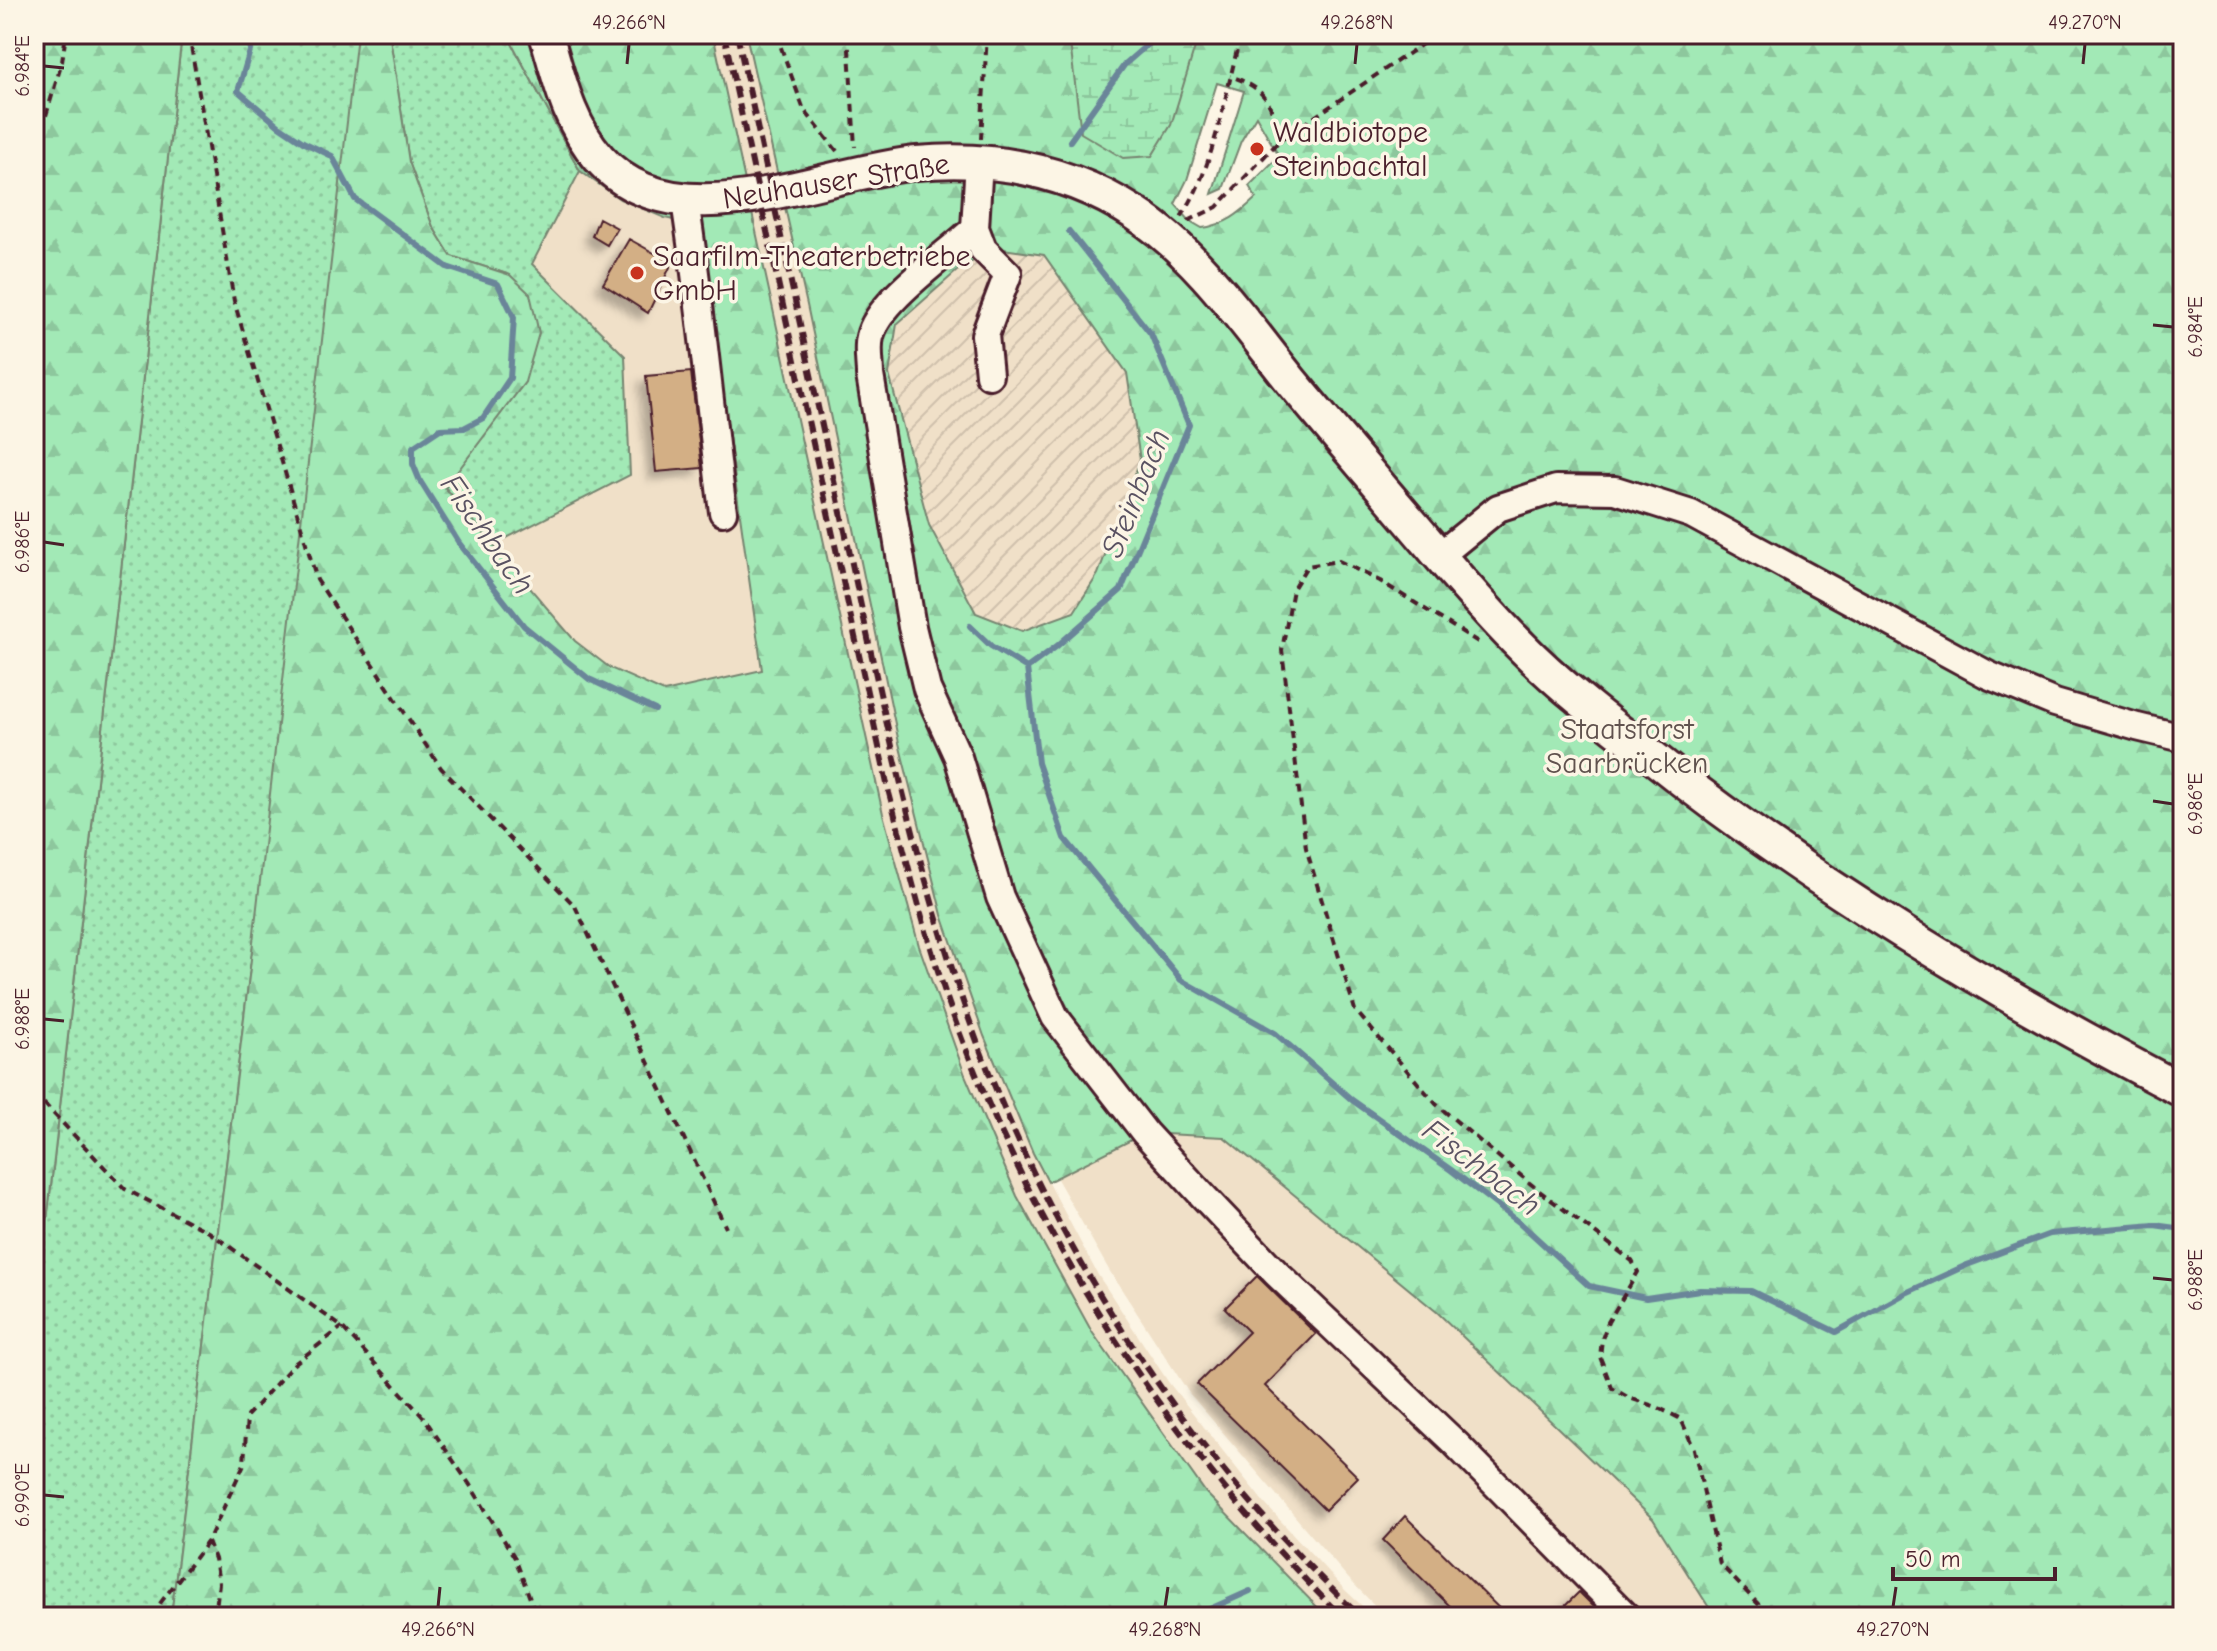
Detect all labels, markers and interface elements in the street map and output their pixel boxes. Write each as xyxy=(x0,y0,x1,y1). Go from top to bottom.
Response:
text: 49.266°N xyxy=(592,11,666,34)
text: 49.268°N xyxy=(1320,11,1394,34)
text: 49.270°N xyxy=(2048,11,2122,34)
text: 6.984°E xyxy=(11,35,34,97)
place label: Waldbiotope Steinbachtal xyxy=(1273,115,1428,184)
marker: Waldbiotope Steinbachtal xyxy=(1248,140,1266,158)
street label: Neuhauser Straße xyxy=(720,146,952,217)
place label: Saarfilm-Theaterbetriebe GmbH xyxy=(653,239,971,308)
marker: Saarfilm-Theaterbetriebe GmbH xyxy=(628,264,646,282)
text: 6.984°E xyxy=(2184,296,2207,358)
water label: Steinbach xyxy=(1093,424,1178,562)
water label: Fischbach xyxy=(433,467,542,601)
text: 6.986°E xyxy=(11,511,34,573)
park label: Staatsforst Saarbrücken xyxy=(1546,712,1708,781)
text: 6.986°E xyxy=(2184,773,2207,835)
text: 6.988°E xyxy=(11,988,34,1050)
water label: Fischbach xyxy=(1415,1111,1548,1224)
text: 6.988°E xyxy=(2184,1249,2207,1311)
text: 6.990°E xyxy=(11,1463,34,1527)
scale bar xyxy=(1893,1531,2055,1581)
text: 50 m xyxy=(1905,1545,1961,1573)
text: 49.266°N xyxy=(401,1618,475,1641)
text: 49.268°N xyxy=(1128,1618,1202,1641)
text: 49.270°N xyxy=(1856,1618,1930,1641)

